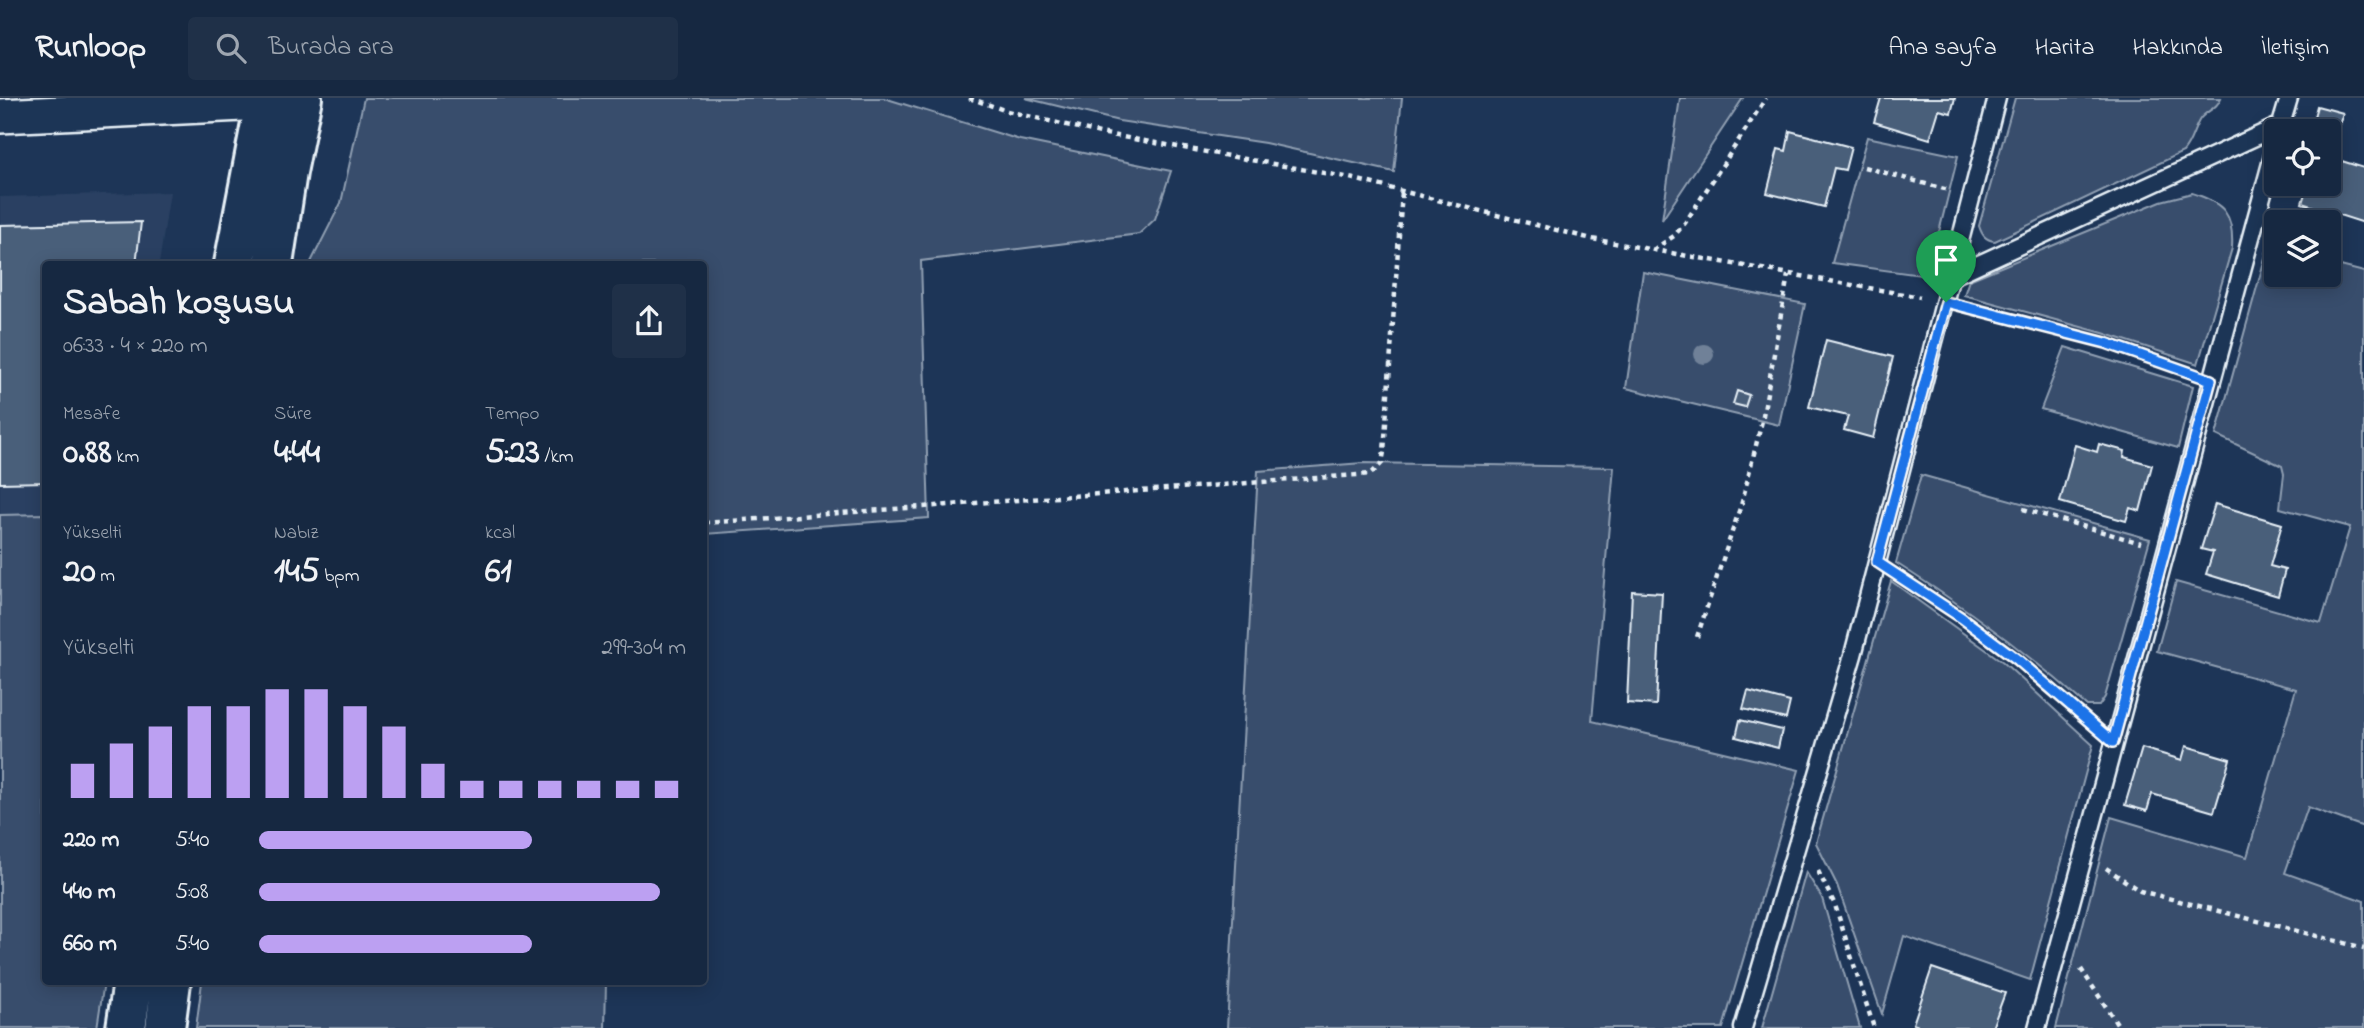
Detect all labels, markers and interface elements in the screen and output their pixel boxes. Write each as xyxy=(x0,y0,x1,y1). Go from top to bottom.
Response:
search box xyxy=(188,17,678,80)
text: Runloop xyxy=(35,24,146,72)
icon: search xyxy=(212,29,250,67)
text: Burada ara xyxy=(268,29,394,67)
text: Ana sayfa xyxy=(1889,31,1997,66)
text: Harita xyxy=(2035,31,2095,66)
text: Hakkında xyxy=(2133,31,2223,66)
text: İletişim xyxy=(2261,31,2329,66)
map controls xyxy=(2264,119,2341,287)
button: locate xyxy=(2264,119,2341,196)
button: layers xyxy=(2264,210,2341,287)
pin xyxy=(1916,230,1976,302)
icon: arrive xyxy=(1927,241,1965,279)
text: Sabah koşusu xyxy=(63,276,294,332)
button: share xyxy=(612,284,686,358)
text: 06:33 · 4 × 220 m xyxy=(63,330,208,363)
text: Mesafe xyxy=(63,401,120,428)
text: Süre xyxy=(274,401,311,428)
text: Tempo xyxy=(485,401,539,428)
text: 0.88 xyxy=(63,428,112,479)
text: 4:44 xyxy=(274,428,320,479)
text: 5:23 xyxy=(485,428,540,479)
text: km xyxy=(112,444,139,471)
text: /km xyxy=(540,444,574,471)
text: Yükselti xyxy=(63,520,122,547)
text: Nabız xyxy=(274,520,319,547)
text: kcal xyxy=(485,520,515,547)
text: 20 xyxy=(63,547,96,598)
text: 145 xyxy=(274,547,320,598)
text: 61 xyxy=(485,547,512,598)
text: m xyxy=(96,563,115,590)
text: bpm xyxy=(320,563,359,590)
text: Yükselti xyxy=(63,632,134,665)
text: 299–304 m xyxy=(602,632,686,665)
text: 220 m xyxy=(63,824,119,857)
text: 5:40 xyxy=(175,824,210,857)
text: 440 m xyxy=(63,876,116,909)
text: 5:08 xyxy=(175,876,209,909)
text: 660 m xyxy=(63,928,117,961)
text: 5:40 xyxy=(175,928,210,961)

